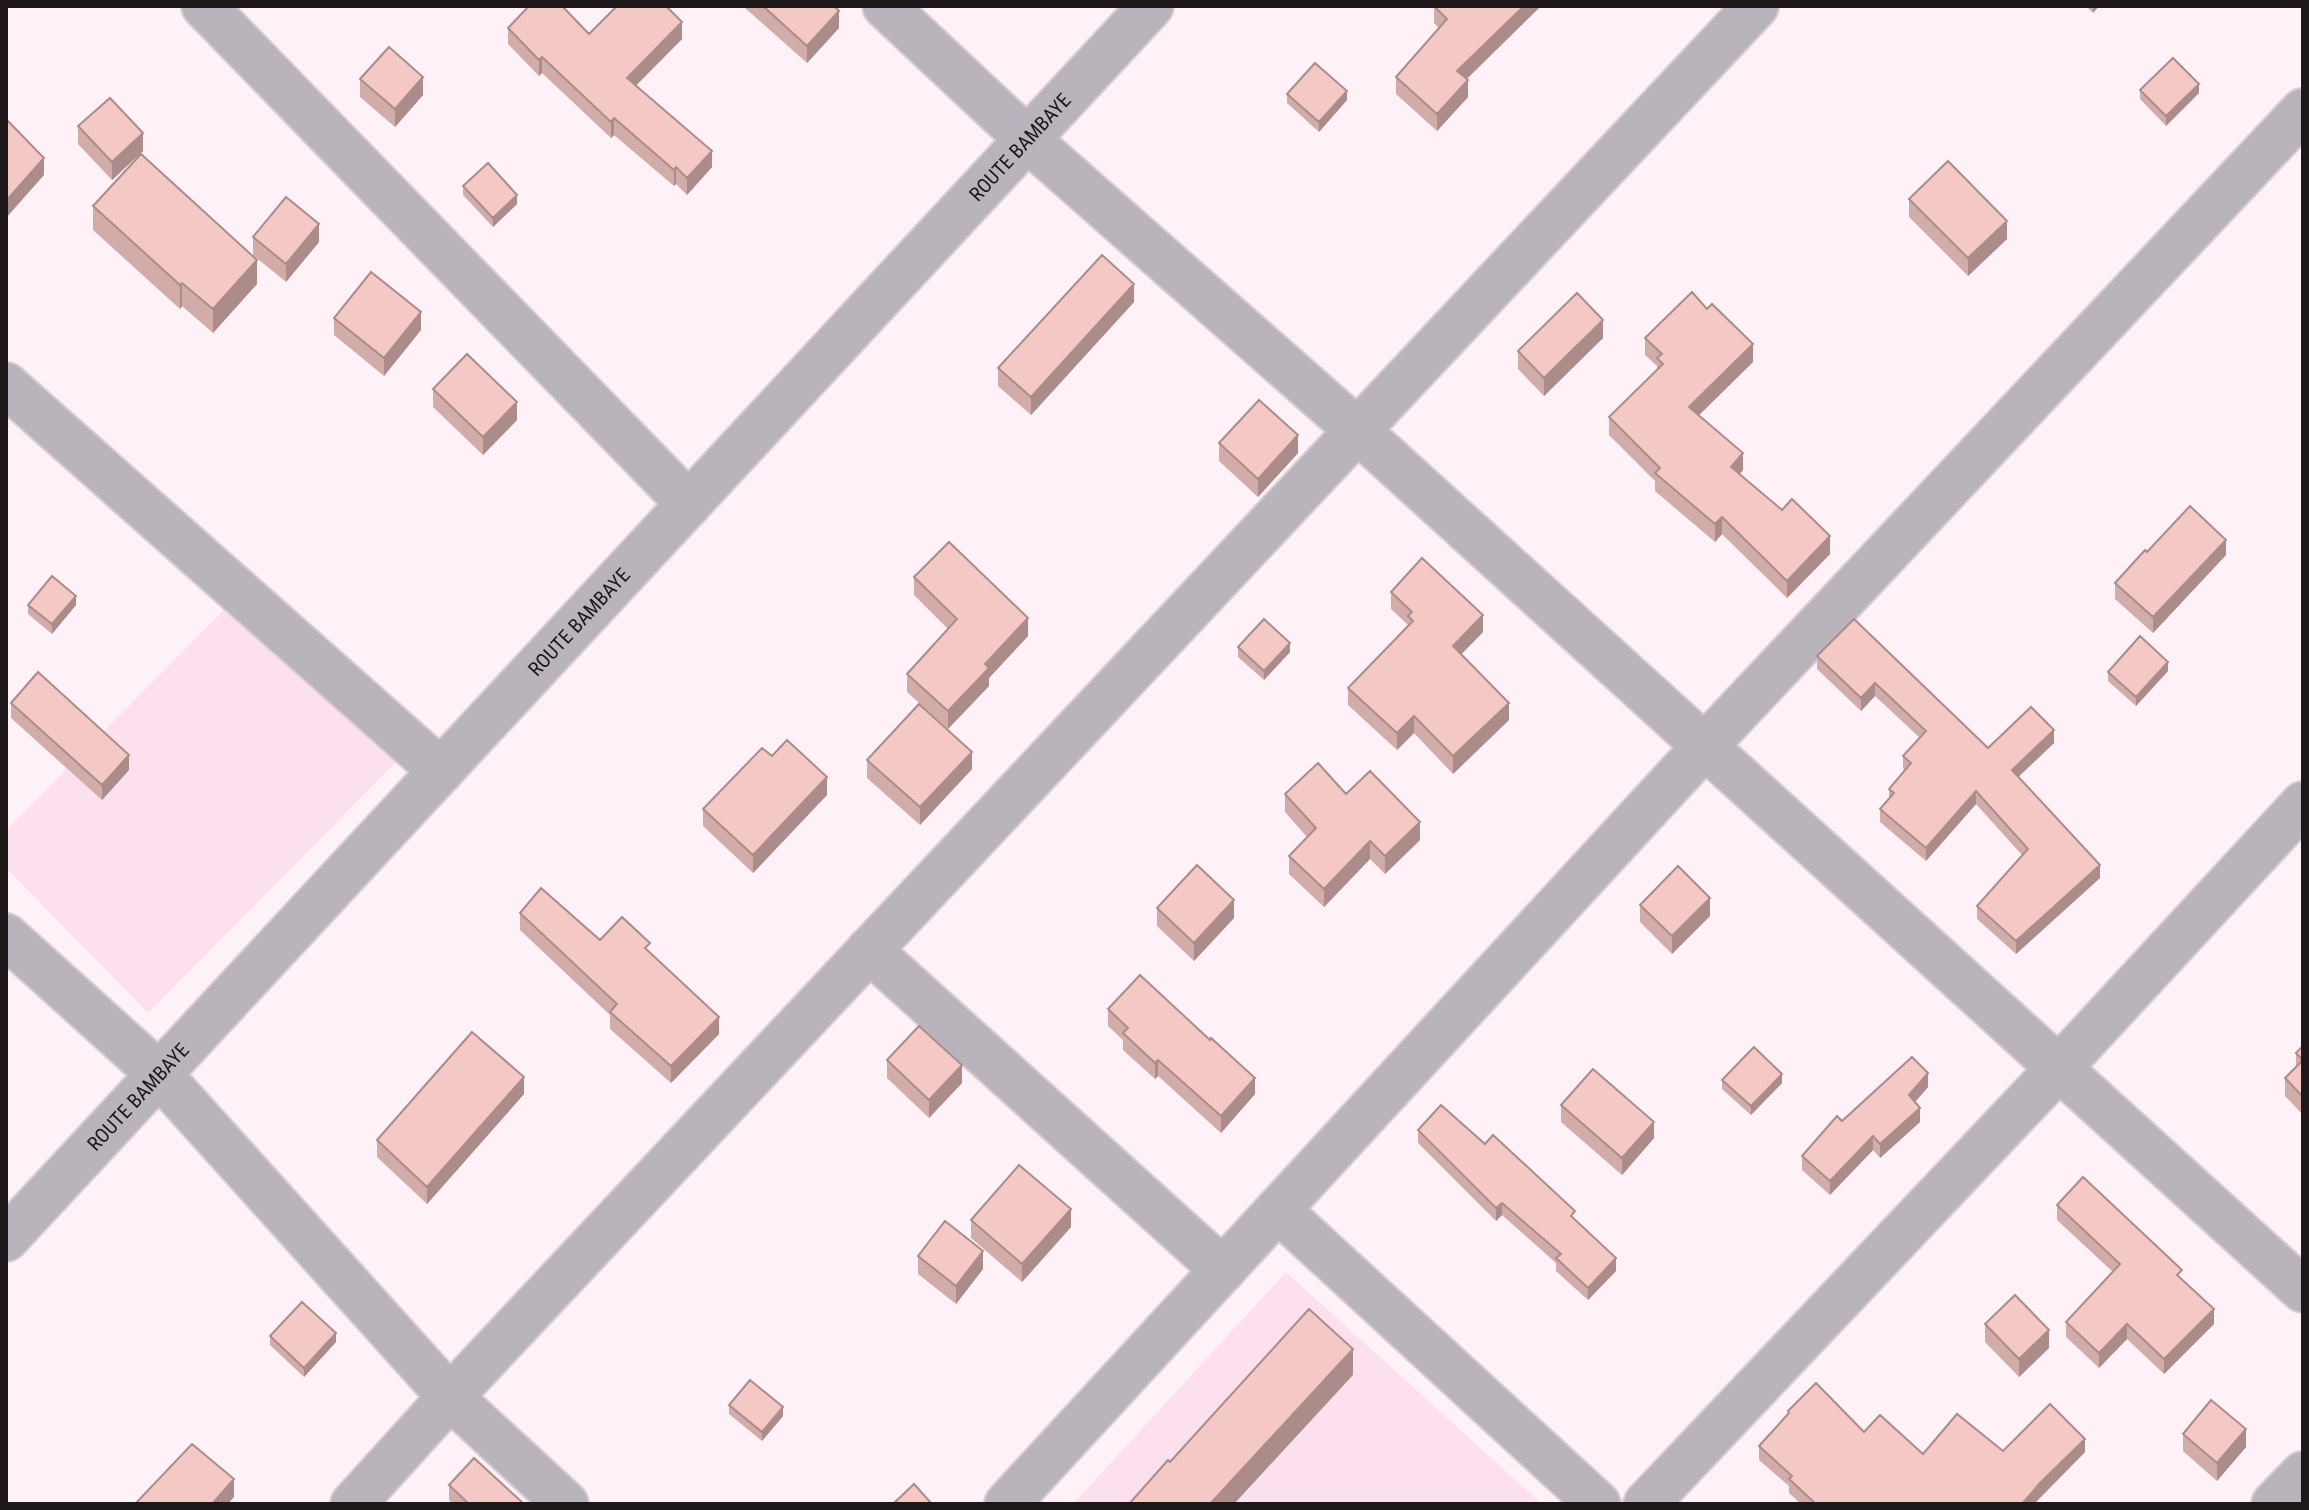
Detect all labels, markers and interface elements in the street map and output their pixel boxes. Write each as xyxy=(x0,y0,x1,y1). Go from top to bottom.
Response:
street label: ROUTE BAMBAYE xyxy=(964,88,1076,206)
street label: ROUTE BAMBAYE xyxy=(523,563,635,681)
street label: ROUTE BAMBAYE xyxy=(82,1038,194,1156)

